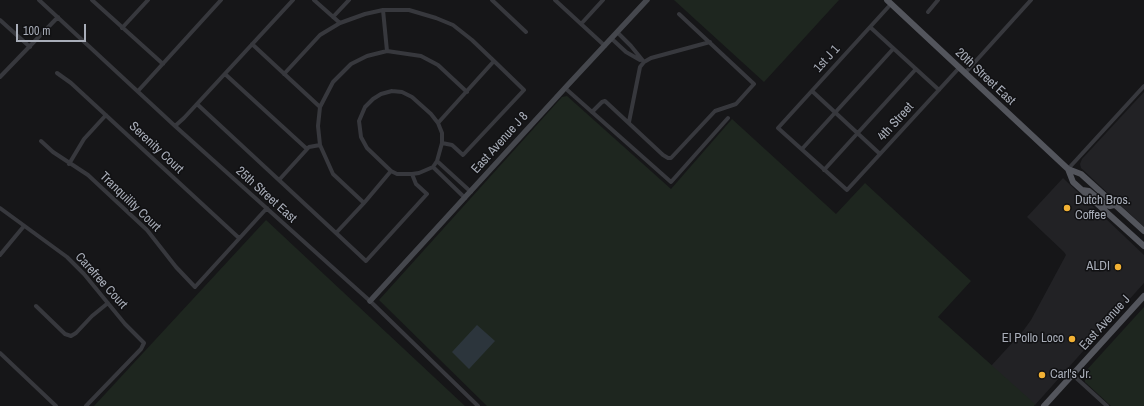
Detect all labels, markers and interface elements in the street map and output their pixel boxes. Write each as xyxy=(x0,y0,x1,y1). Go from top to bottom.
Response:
scale bar xyxy=(18,16,88,42)
text: 100 m xyxy=(23,23,50,39)
street label: 1st J 1 xyxy=(811,42,843,76)
street label: 20th Street East xyxy=(952,45,1018,109)
street label: 4th Street xyxy=(875,100,917,144)
street label: East Avenue J 8 xyxy=(468,109,532,177)
street label: Serenity Court xyxy=(126,119,186,177)
street label: 25th Street East xyxy=(232,164,300,226)
street label: Tranquility Court xyxy=(96,169,164,235)
place label: Dutch Bros. Coffee xyxy=(1075,193,1131,224)
marker: Dutch Bros. Coffee xyxy=(1062,203,1072,213)
street label: Carefree Court xyxy=(72,250,130,312)
place label: ALDI xyxy=(1086,259,1110,275)
marker: ALDI xyxy=(1113,262,1123,272)
street label: East Avenue J xyxy=(1076,292,1134,354)
place label: El Pollo Loco xyxy=(1002,331,1064,347)
marker: El Pollo Loco xyxy=(1067,334,1077,344)
place label: Carl's Jr. xyxy=(1050,367,1091,383)
marker: Carl's Jr. xyxy=(1037,370,1047,380)

